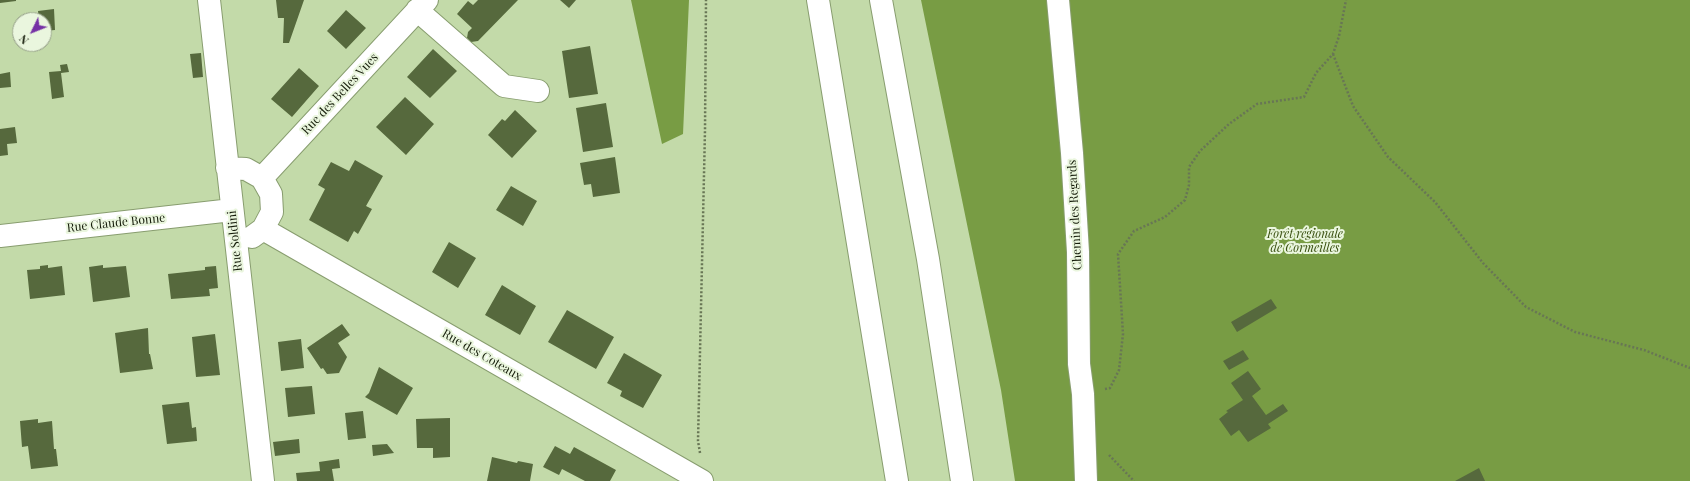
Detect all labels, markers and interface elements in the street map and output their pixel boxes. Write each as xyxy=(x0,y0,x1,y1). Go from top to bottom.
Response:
north arrow xyxy=(12,12,52,52)
text: N xyxy=(15,32,32,48)
street label: Rue des Belles Vues xyxy=(299,50,381,138)
street label: Chemin des Regards xyxy=(1065,159,1085,271)
street label: Rue Soldini xyxy=(225,210,245,272)
street label: Rue Claude Bonne xyxy=(66,211,166,235)
park label: Forêt régionale de Cormeilles xyxy=(1267,227,1343,255)
street label: Rue des Coteaux xyxy=(440,326,524,384)

